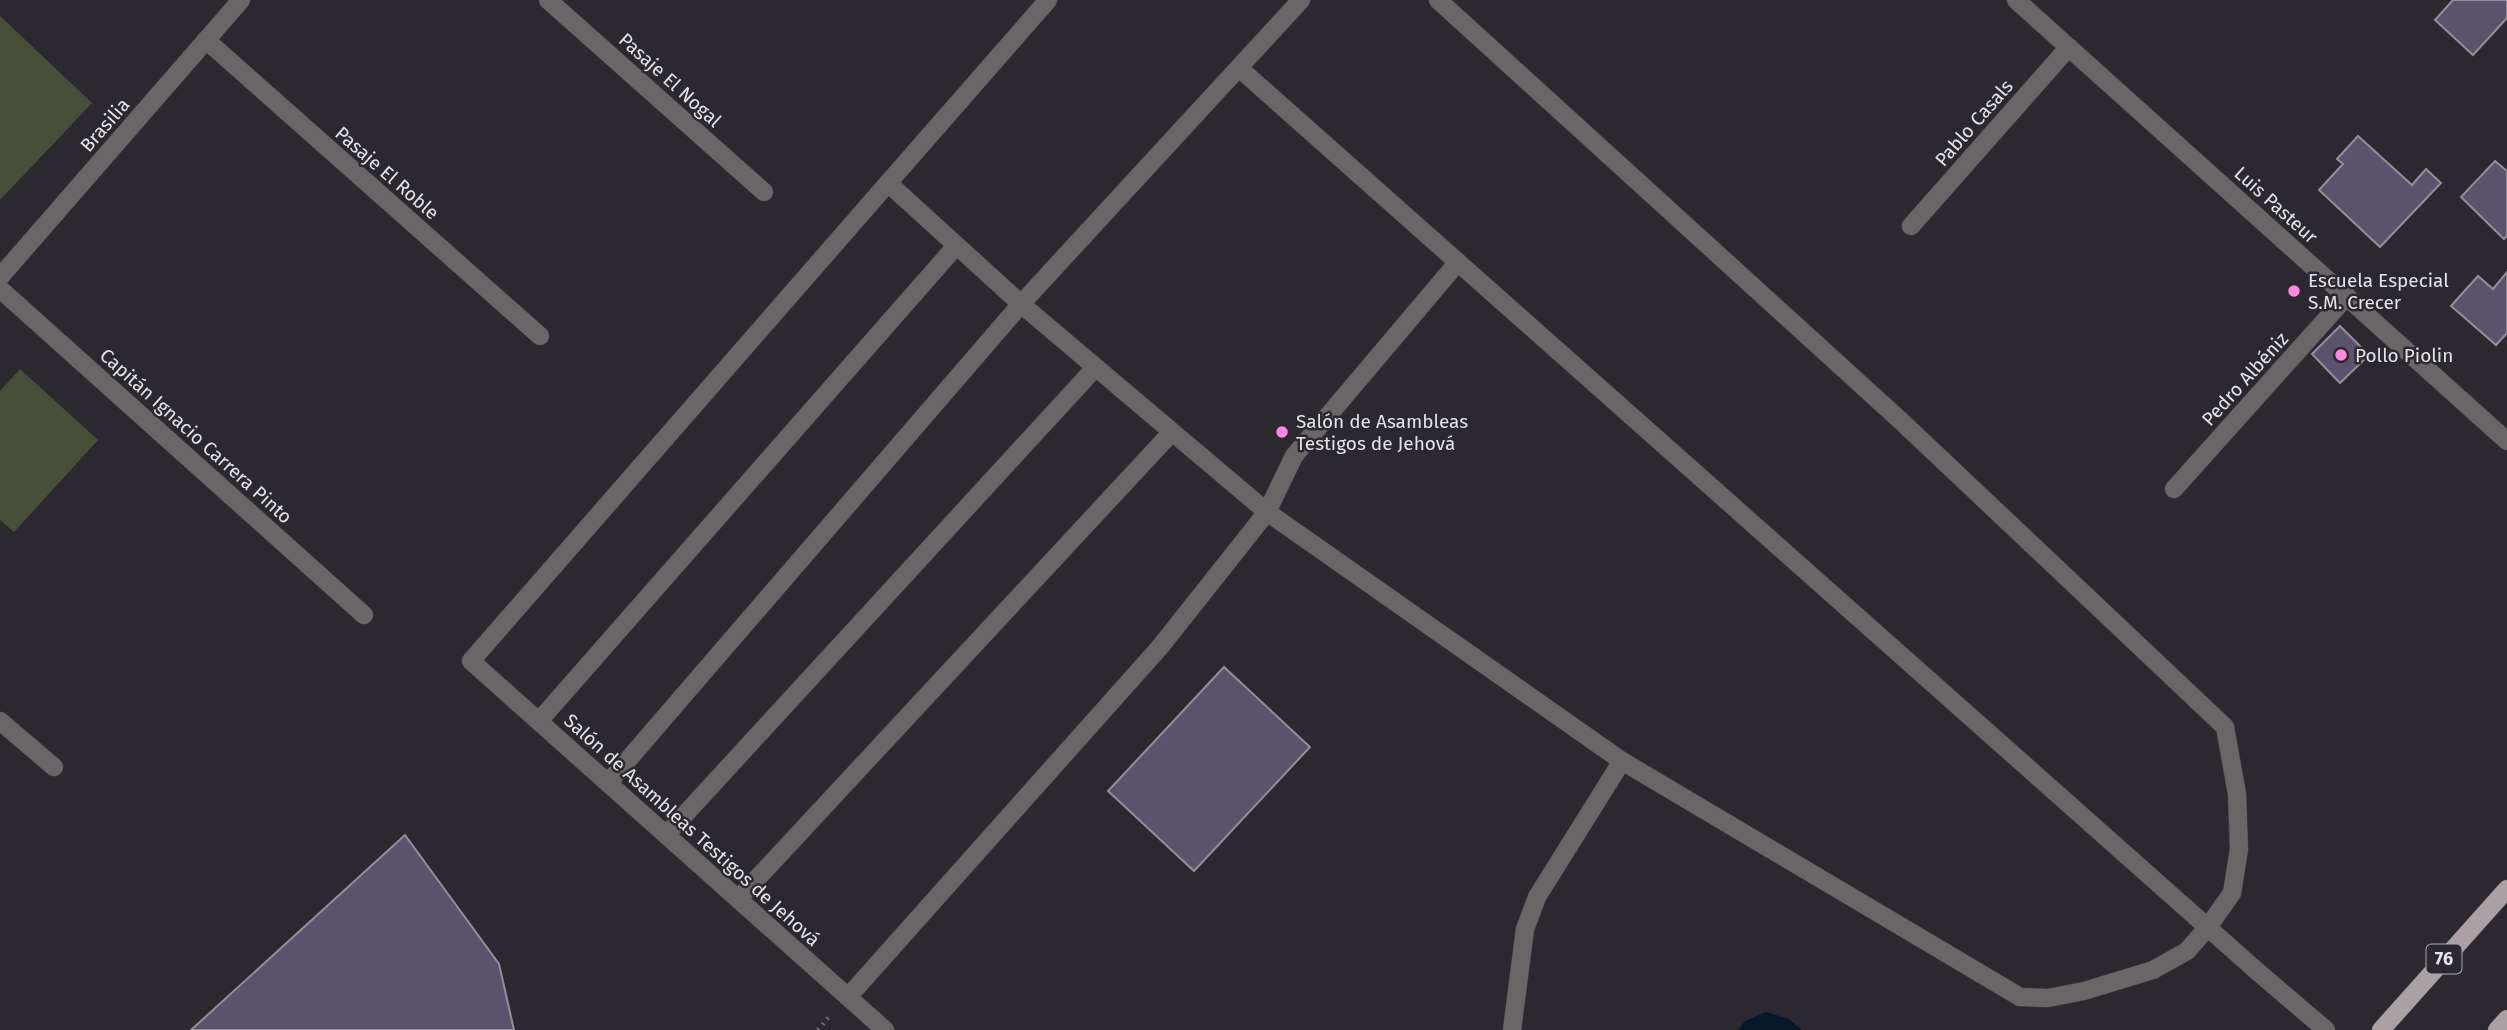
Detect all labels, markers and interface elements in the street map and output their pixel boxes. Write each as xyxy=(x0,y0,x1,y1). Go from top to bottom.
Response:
street label: Pasaje El Nogal xyxy=(614,28,726,132)
street label: Pablo Casals xyxy=(1930,75,2018,171)
street label: Brasilia xyxy=(75,93,135,157)
street label: Pasaje El Roble xyxy=(330,122,444,224)
street label: Luis Pasteur xyxy=(2230,162,2323,249)
place label: Escuela Especial S.M. Crecer xyxy=(2308,269,2449,314)
marker: Escuela Especial S.M. Crecer xyxy=(2286,283,2302,299)
street label: Pedro Albéniz xyxy=(2197,327,2293,431)
street label: Capitán Ignacio Carrera Pinto xyxy=(95,344,297,528)
place label: Pollo Piolin xyxy=(2355,344,2453,367)
marker: Pollo Piolin xyxy=(2333,347,2349,363)
place label: Salón de Asambleas Testigos de Jehová xyxy=(1296,410,1468,455)
marker: Salón de Asambleas Testigos de Jehová xyxy=(1274,424,1290,440)
street label: Salón de Asambleas Testigos de Jehová xyxy=(559,709,825,951)
road number: 76 xyxy=(2426,944,2462,974)

